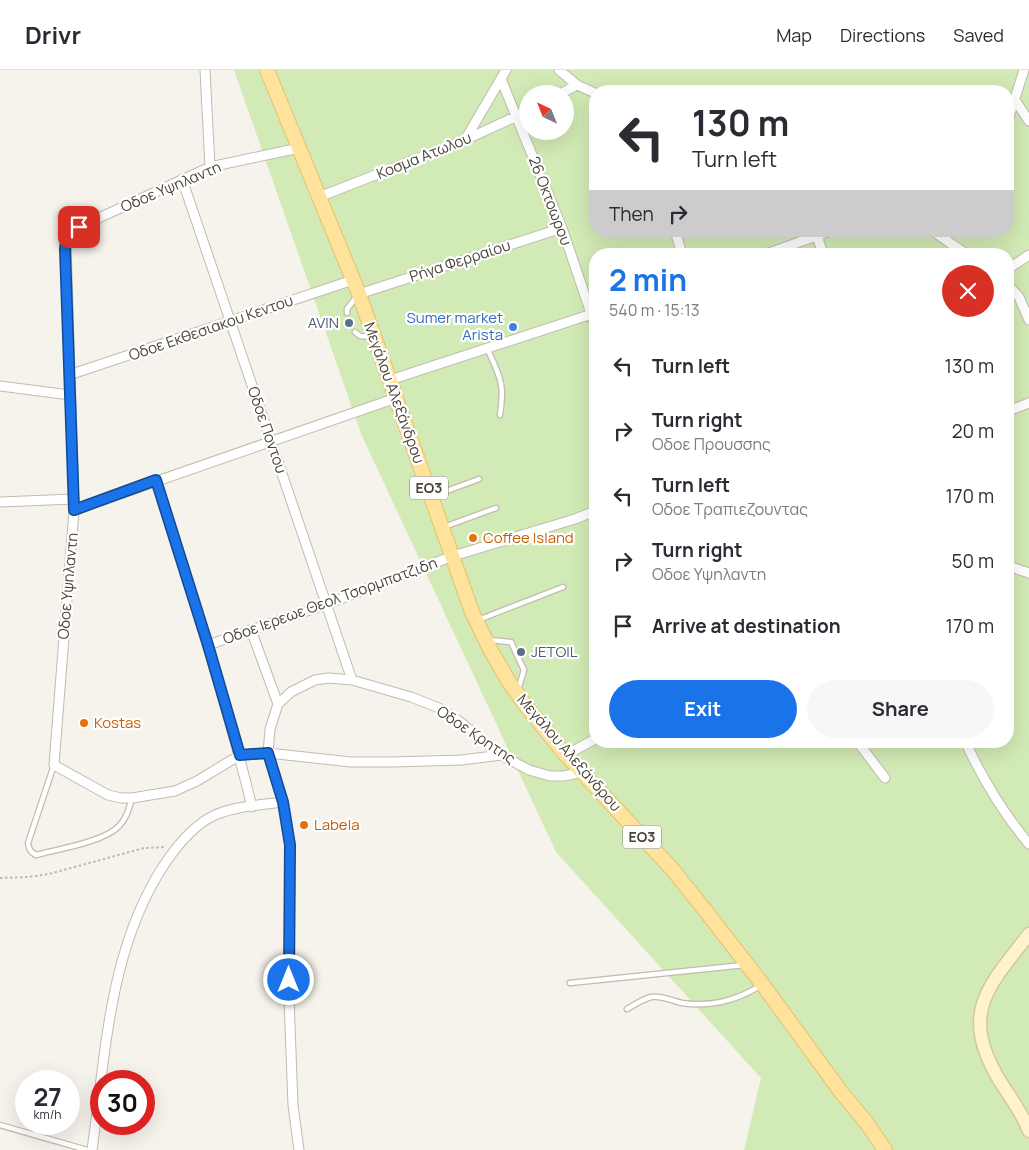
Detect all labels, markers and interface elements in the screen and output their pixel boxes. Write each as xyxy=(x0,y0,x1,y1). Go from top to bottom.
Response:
text: Drivr xyxy=(25,18,81,51)
text: Map xyxy=(776,23,812,47)
text: Directions xyxy=(840,23,925,47)
text: Saved xyxy=(953,23,1004,47)
north arrow xyxy=(519,85,574,140)
map controls xyxy=(519,85,574,140)
text: 130 m xyxy=(692,99,789,147)
icon: left xyxy=(609,105,674,170)
street label: Κοσμα Ατωλου xyxy=(373,127,474,184)
text: Turn left xyxy=(692,144,777,174)
street label: 26 Οκτοωρου xyxy=(524,153,577,248)
street label: Oδοε Υψηλαντη xyxy=(117,156,224,217)
icon: right xyxy=(664,200,692,228)
text: Then xyxy=(609,201,654,227)
pin xyxy=(58,206,100,248)
icon: arrive xyxy=(65,213,93,241)
street label: Ρήγα Φερραίου xyxy=(407,234,513,287)
text: 2 min xyxy=(609,259,687,300)
button: close xyxy=(942,265,994,317)
street label: Oδοε Εκθεσιακου Κεντου xyxy=(126,290,296,366)
text: 540 m · 15:13 xyxy=(609,299,700,321)
place label: Sumer market Arista xyxy=(406,307,503,345)
place label: AVIN xyxy=(308,312,339,333)
marker: AVIN xyxy=(343,317,355,329)
street label: Μεγάλου Αλεξάνδρου xyxy=(359,319,430,466)
marker: Sumer market Arista xyxy=(507,321,519,333)
icon: left xyxy=(609,352,637,380)
text: Turn left xyxy=(652,353,730,379)
text: 130 m xyxy=(945,353,994,379)
street label: Oδοε Ποντου xyxy=(243,383,292,476)
text: Turn right xyxy=(652,407,742,433)
icon: right xyxy=(609,417,637,445)
text: 20 m xyxy=(952,418,994,444)
text: Oδοε Προυσσης xyxy=(652,433,771,455)
text: Turn left xyxy=(652,472,730,498)
road number: ΕΟ3 xyxy=(410,476,448,499)
icon: left xyxy=(609,482,637,510)
text: 170 m xyxy=(946,483,994,509)
text: Oδοε Τραπιεζουντας xyxy=(652,498,808,520)
place label: Coffee Island xyxy=(483,527,574,548)
street label: Oδοε Υψηλαντη xyxy=(52,532,83,640)
marker: Coffee Island xyxy=(467,532,479,544)
text: Turn right xyxy=(652,537,742,563)
icon: right xyxy=(609,547,637,575)
text: 50 m xyxy=(952,548,994,574)
street label: Oδοε Ιερεωε Θεολ Τσορμπατζιδη xyxy=(220,552,440,649)
text: Oδοε Υψηλαντη xyxy=(652,563,766,585)
icon: arrive xyxy=(609,612,637,640)
text: Arrive at destination xyxy=(652,613,841,639)
text: 170 m xyxy=(946,613,994,639)
place label: JETOIL xyxy=(531,641,578,662)
marker: JETOIL xyxy=(515,646,527,658)
button: Exit xyxy=(609,680,797,738)
button: Share xyxy=(807,680,994,738)
street label: Μεγάλου Αλεξάνδρου xyxy=(513,690,626,816)
street label: Oδοε Κρητης xyxy=(433,700,520,769)
place label: Kostas xyxy=(94,712,141,733)
marker: Kostas xyxy=(78,717,90,729)
place label: Labela xyxy=(314,814,359,835)
marker: Labela xyxy=(298,819,310,831)
road number: ΕΟ3 xyxy=(623,826,661,849)
position arrow xyxy=(262,953,314,1005)
speed limit sign: 30 xyxy=(90,1070,155,1135)
text: 27 xyxy=(33,1079,62,1114)
text: km/h xyxy=(34,1106,61,1123)

